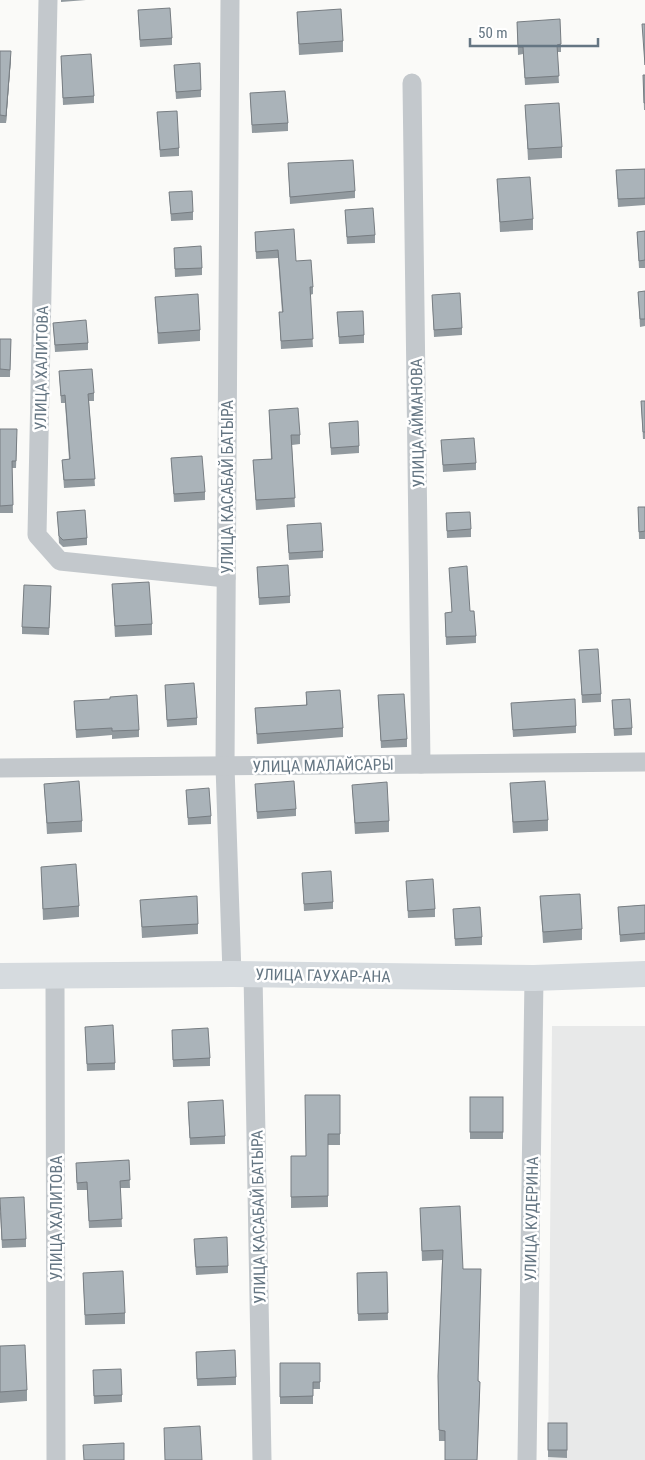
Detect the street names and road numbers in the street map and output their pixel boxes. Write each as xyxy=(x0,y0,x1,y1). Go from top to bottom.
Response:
street label: УЛИЦА ХАЛИТОВА xyxy=(31,305,52,431)
street label: УЛИЦА АЙМАНОВА xyxy=(407,358,428,488)
street label: УЛИЦА КАСАБАЙ БАТЫРА xyxy=(218,400,237,574)
street label: УЛИЦА МАЛАЙСАРЫ xyxy=(252,755,394,776)
street label: УЛИЦА ГАУХАР-АНА xyxy=(255,965,391,986)
street label: УЛИЦА КАСАБАЙ БАТЫРА xyxy=(247,1130,270,1304)
street label: УЛИЦА ХАЛИТОВА xyxy=(47,1156,66,1280)
street label: УЛИЦА КУДЕРИНА xyxy=(521,1156,542,1282)

